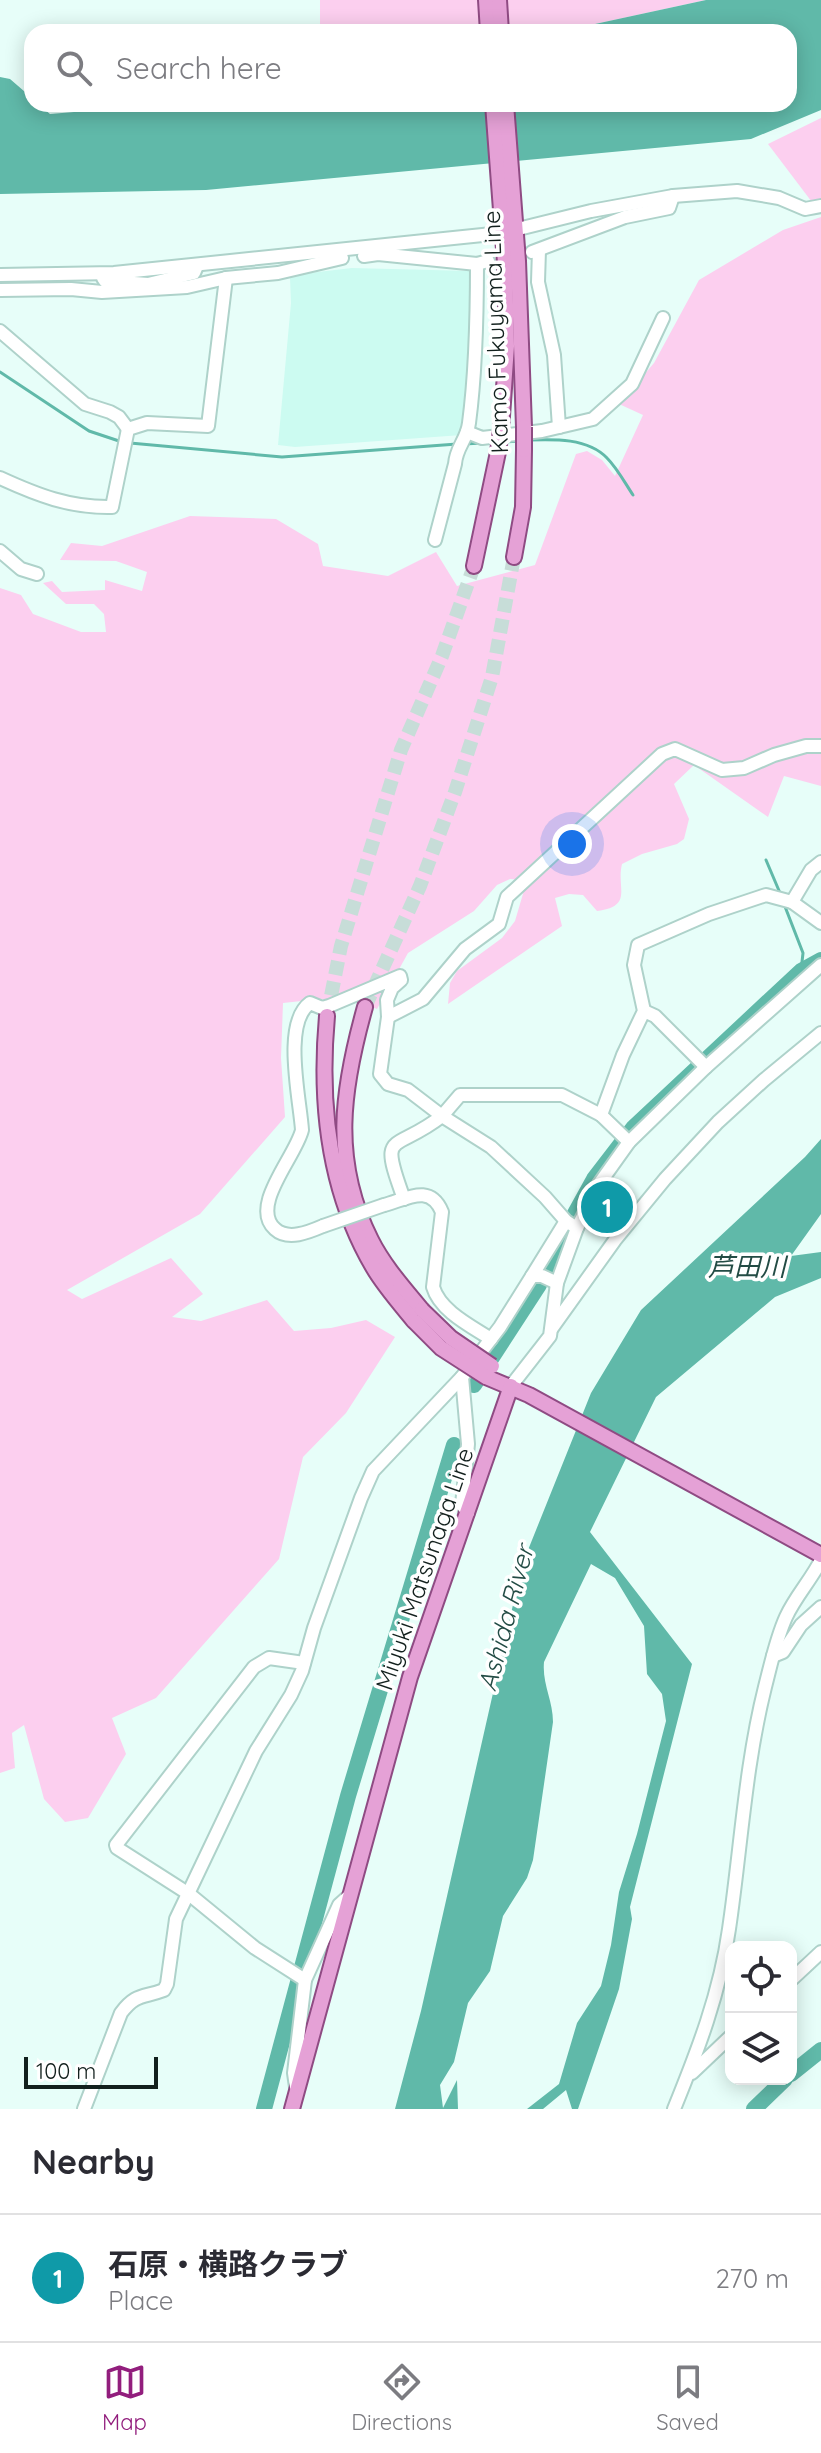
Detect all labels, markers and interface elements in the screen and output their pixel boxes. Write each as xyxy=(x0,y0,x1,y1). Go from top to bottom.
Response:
search box xyxy=(24,24,797,112)
icon: search xyxy=(52,46,96,90)
text: Search here xyxy=(116,49,282,87)
street label: Kamo Fukuyama Line xyxy=(476,210,514,454)
your location xyxy=(552,824,592,864)
pin: 1 xyxy=(581,1177,633,1237)
water label: 芦田川 xyxy=(708,1250,789,1283)
street label: Miyuki Matsunaga Line xyxy=(368,1444,480,1694)
water label: Ashida River xyxy=(470,1539,542,1694)
map controls xyxy=(725,1941,797,2085)
button: locate xyxy=(725,1941,797,2013)
button: layers xyxy=(725,2013,797,2085)
scale bar xyxy=(24,2053,158,2089)
text: 100 m xyxy=(36,2057,96,2085)
text: Nearby xyxy=(32,2140,155,2183)
text: 石原・横路クラブ xyxy=(108,2245,348,2283)
text: 1 xyxy=(53,2262,63,2295)
text: 270 m xyxy=(715,2262,789,2295)
text: Place xyxy=(108,2284,173,2317)
tab: Map xyxy=(102,2360,147,2436)
tab: Directions xyxy=(351,2360,452,2436)
tab: Saved xyxy=(656,2360,719,2436)

